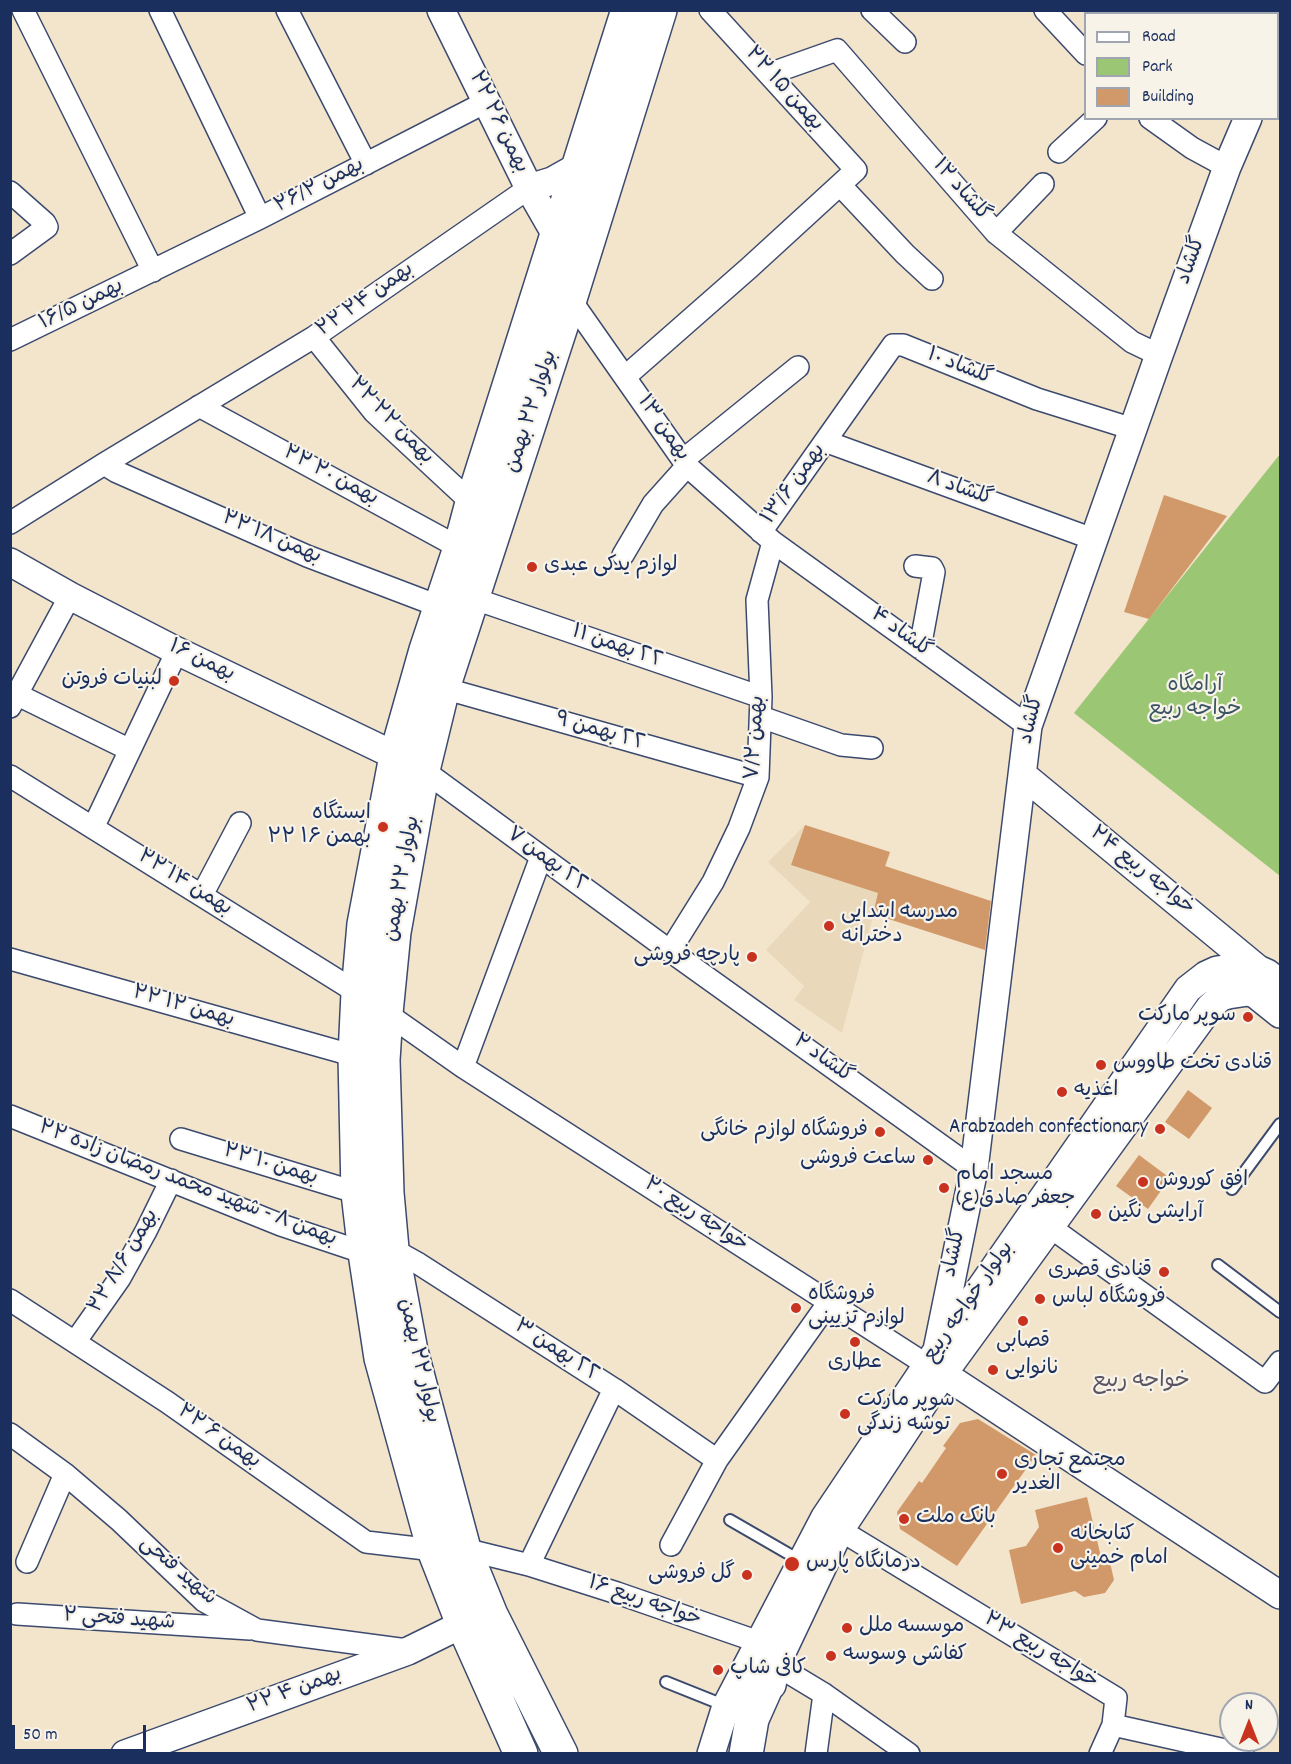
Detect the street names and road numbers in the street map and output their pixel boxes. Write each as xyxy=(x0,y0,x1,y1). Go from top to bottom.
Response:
street label: ۲۲ بهمن ۱۵ xyxy=(738,42,828,138)
street label: ۲۲ بهمن ۲۶ xyxy=(462,68,532,178)
street label: بهمن ۲۶/۲ xyxy=(271,154,369,220)
street label: گلشاد ۱۲ xyxy=(926,154,994,228)
street label: گلشاد xyxy=(1173,234,1213,288)
street label: ۲۲ بهمن ۲۴ xyxy=(312,258,420,344)
street label: بهمن ۱۶/۵ xyxy=(36,275,128,337)
street label: گلشاد ۱۰ xyxy=(923,344,995,392)
street label: بولوار ۲۲ بهمن xyxy=(501,348,565,476)
street label: ۲۲ بهمن ۲۲ xyxy=(342,373,438,471)
street label: بهمن ۱۳ xyxy=(630,391,694,467)
street label: بهمن ۱۳/۶ xyxy=(757,440,833,530)
street label: ۲۲ بهمن ۲۰ xyxy=(278,441,382,513)
street label: گلشاد ۸ xyxy=(923,466,995,514)
street label: ۲۲ بهمن ۱۸ xyxy=(217,507,325,571)
street label: گلشاد ۴ xyxy=(865,603,935,665)
street label: ٢٢ بهمن ١١ xyxy=(568,621,666,675)
street label: بهمن ۱۶ xyxy=(164,635,238,689)
street label: گلشاد xyxy=(1015,693,1051,747)
street label: بهمن ۷/۲ xyxy=(741,695,773,781)
street label: ٢٢ بهمن ۹ xyxy=(552,708,648,758)
street label: بولوار ۲۲ بهمن xyxy=(381,814,427,944)
street label: خواجه ربیع ۲۴ xyxy=(1083,822,1199,922)
street label: ٢٢ بهمن ٧ xyxy=(500,823,592,899)
street label: ۲۲ بهمن ۱۴ xyxy=(132,845,236,923)
street label: ۲۲ بهمن ۱۲ xyxy=(129,981,237,1035)
street label: گلشاد ۲ xyxy=(787,1030,857,1090)
street label: ۲۲ بهمن ۸ - شهید محمد رمضان زاده xyxy=(34,1116,340,1254)
street label: ۲۲ بهمن ۱۰ xyxy=(220,1140,320,1192)
street label: خواجه ربیع ۲۰ xyxy=(638,1173,752,1259)
street label: ۲۲ بهمن ۸/۶ xyxy=(84,1206,166,1318)
street label: گلشاد xyxy=(939,1227,973,1279)
street label: بولوار خواجه ربیع xyxy=(919,1238,1021,1368)
street label: بولوار ۲۲ بهمن xyxy=(390,1296,444,1426)
street label: ٢٢ بهمن ۳ xyxy=(508,1315,604,1389)
street label: ۲۲ بهمن ۶ xyxy=(171,1400,265,1476)
street label: شهید فتحی xyxy=(133,1532,221,1612)
street label: خواجه ربیع ۱۶ xyxy=(584,1572,704,1634)
street label: شهید فتحی ۲ xyxy=(62,1605,176,1637)
street label: خواجه ربیع ۲۳ xyxy=(978,1608,1102,1696)
street label: ۲۲ بهمن ۴ xyxy=(244,1663,346,1721)

